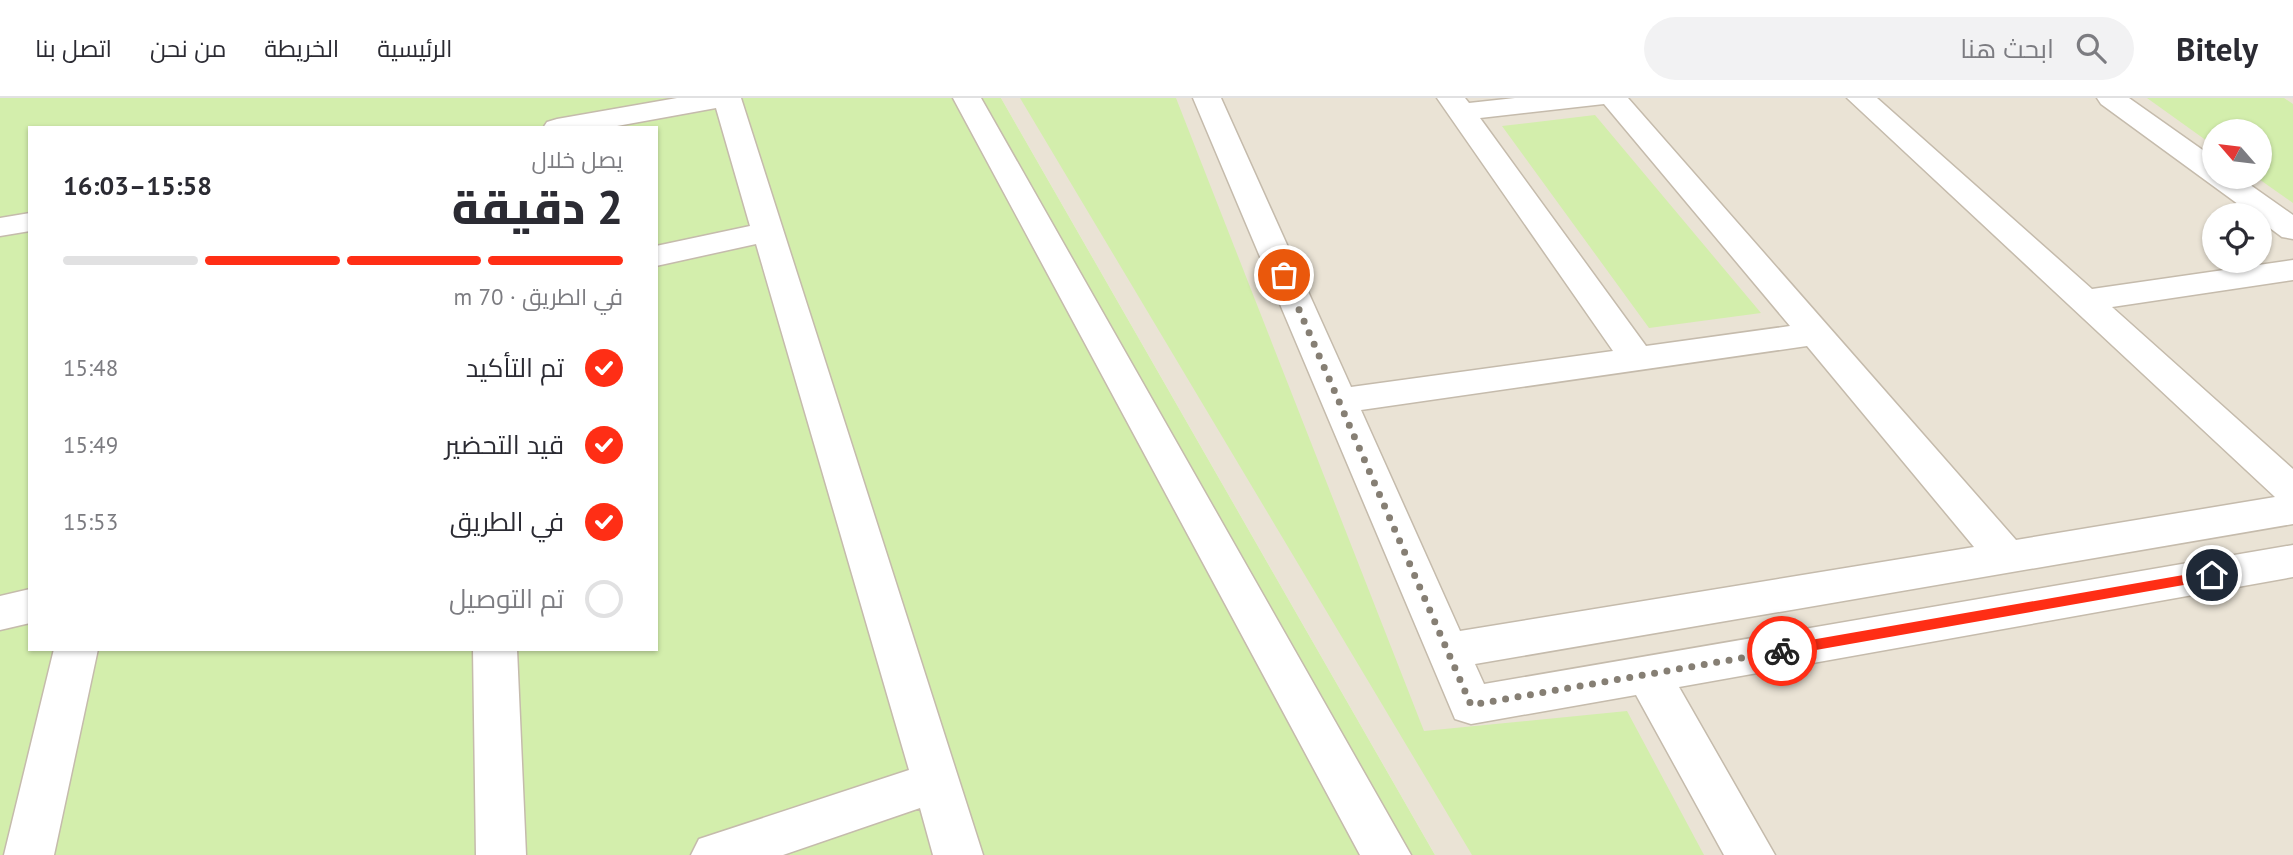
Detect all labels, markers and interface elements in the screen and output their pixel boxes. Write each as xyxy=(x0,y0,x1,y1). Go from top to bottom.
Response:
search box xyxy=(1644,17,2134,80)
text: Bitely xyxy=(2176,27,2258,70)
icon: search xyxy=(2072,29,2110,67)
text: ابحث هنا xyxy=(1960,32,2054,65)
text: اتصل بنا xyxy=(35,33,112,64)
text: من نحن xyxy=(150,33,226,64)
text: الخريطة xyxy=(264,33,339,64)
text: الرئيسية xyxy=(377,33,453,64)
north arrow xyxy=(2202,119,2272,189)
map controls xyxy=(2202,119,2272,273)
text: يصل خلال xyxy=(532,145,623,174)
text: 15:58–16:03 xyxy=(63,169,212,202)
text: 2 دقيقة xyxy=(452,177,623,237)
button: locate xyxy=(2202,203,2272,273)
pin xyxy=(1254,245,1314,305)
icon: bag xyxy=(1265,256,1303,294)
text: في الطريق · 70 m xyxy=(454,282,623,311)
icon: check xyxy=(585,349,623,387)
text: تم التأكيد xyxy=(466,351,564,384)
text: 15:48 xyxy=(63,353,118,382)
icon: check xyxy=(585,426,623,464)
text: قيد التحضير xyxy=(445,428,564,461)
text: 15:49 xyxy=(63,430,118,459)
icon: check xyxy=(585,503,623,541)
text: في الطريق xyxy=(450,505,564,538)
text: 15:53 xyxy=(63,507,118,536)
pin xyxy=(2182,545,2242,605)
icon: home xyxy=(2193,556,2231,594)
text: تم التوصيل xyxy=(449,582,564,615)
courier xyxy=(1747,616,1817,686)
icon: bike xyxy=(1763,632,1801,670)

